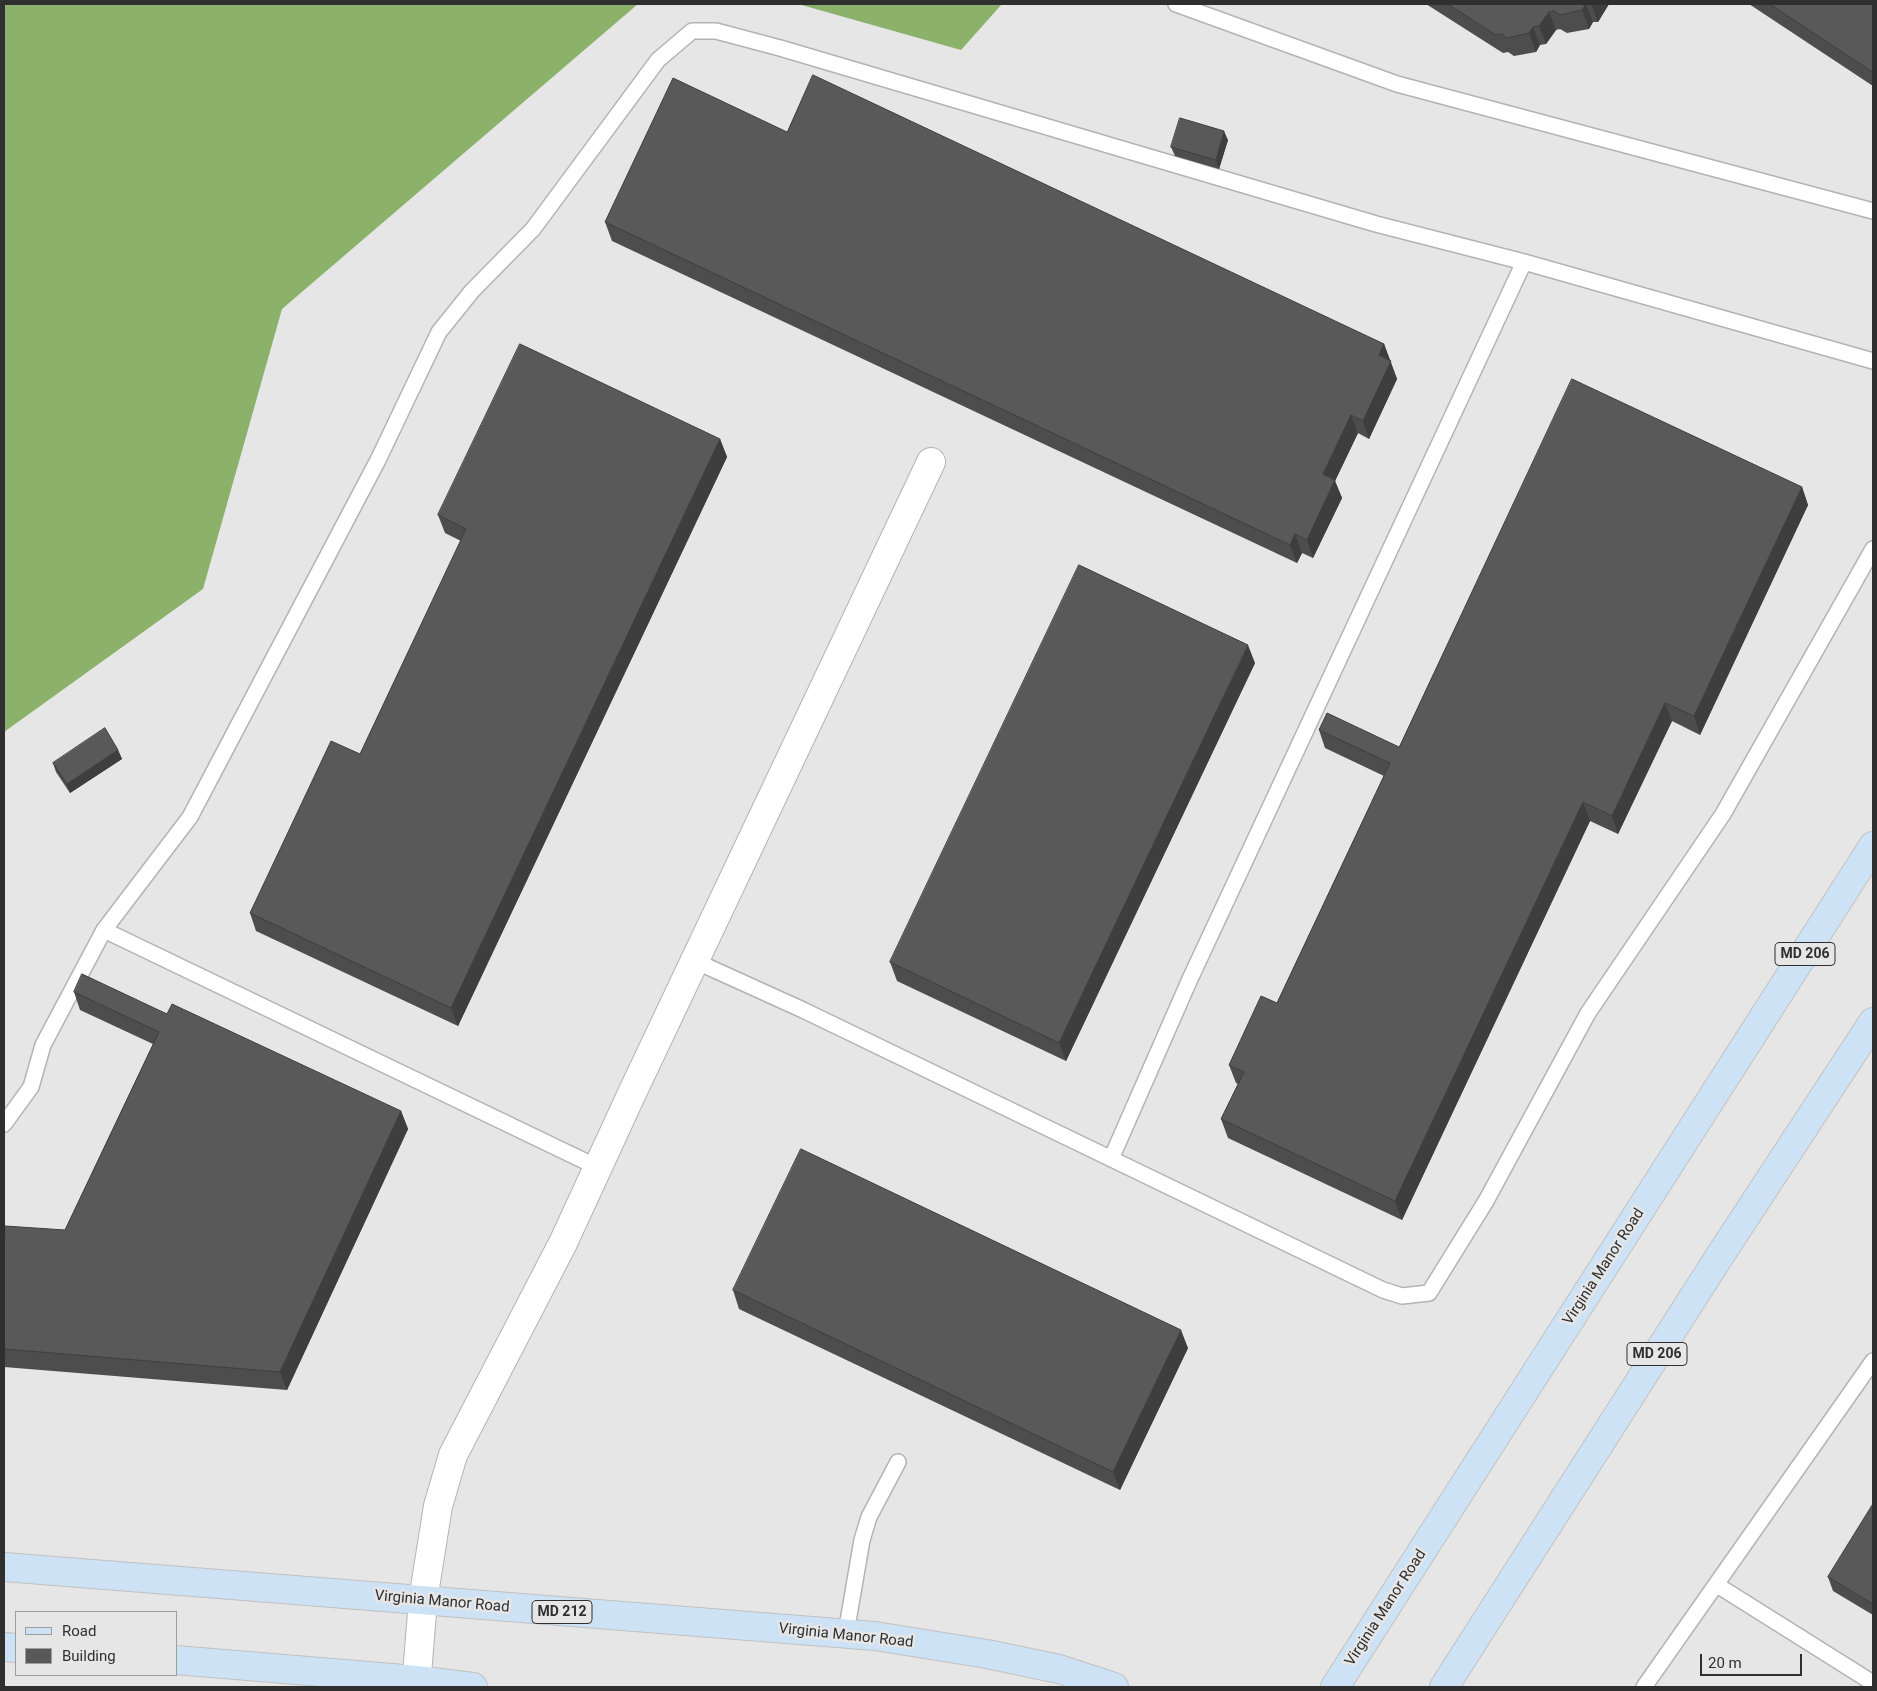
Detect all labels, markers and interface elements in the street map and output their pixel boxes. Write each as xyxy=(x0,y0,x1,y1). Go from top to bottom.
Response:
road number: MD 206 xyxy=(1775,942,1835,966)
street label: Virginia Manor Road xyxy=(1560,1205,1648,1329)
road number: MD 206 xyxy=(1627,1342,1687,1366)
street label: Virginia Manor Road xyxy=(1342,1546,1430,1670)
street label: Virginia Manor Road xyxy=(374,1587,510,1617)
road number: MD 212 xyxy=(532,1600,592,1624)
legend xyxy=(15,1611,178,1676)
street label: Virginia Manor Road xyxy=(778,1620,914,1652)
text: Road xyxy=(62,1622,96,1640)
scale bar xyxy=(1702,1644,1804,1676)
text: Building xyxy=(62,1647,116,1665)
text: 20 m xyxy=(1708,1654,1742,1672)

